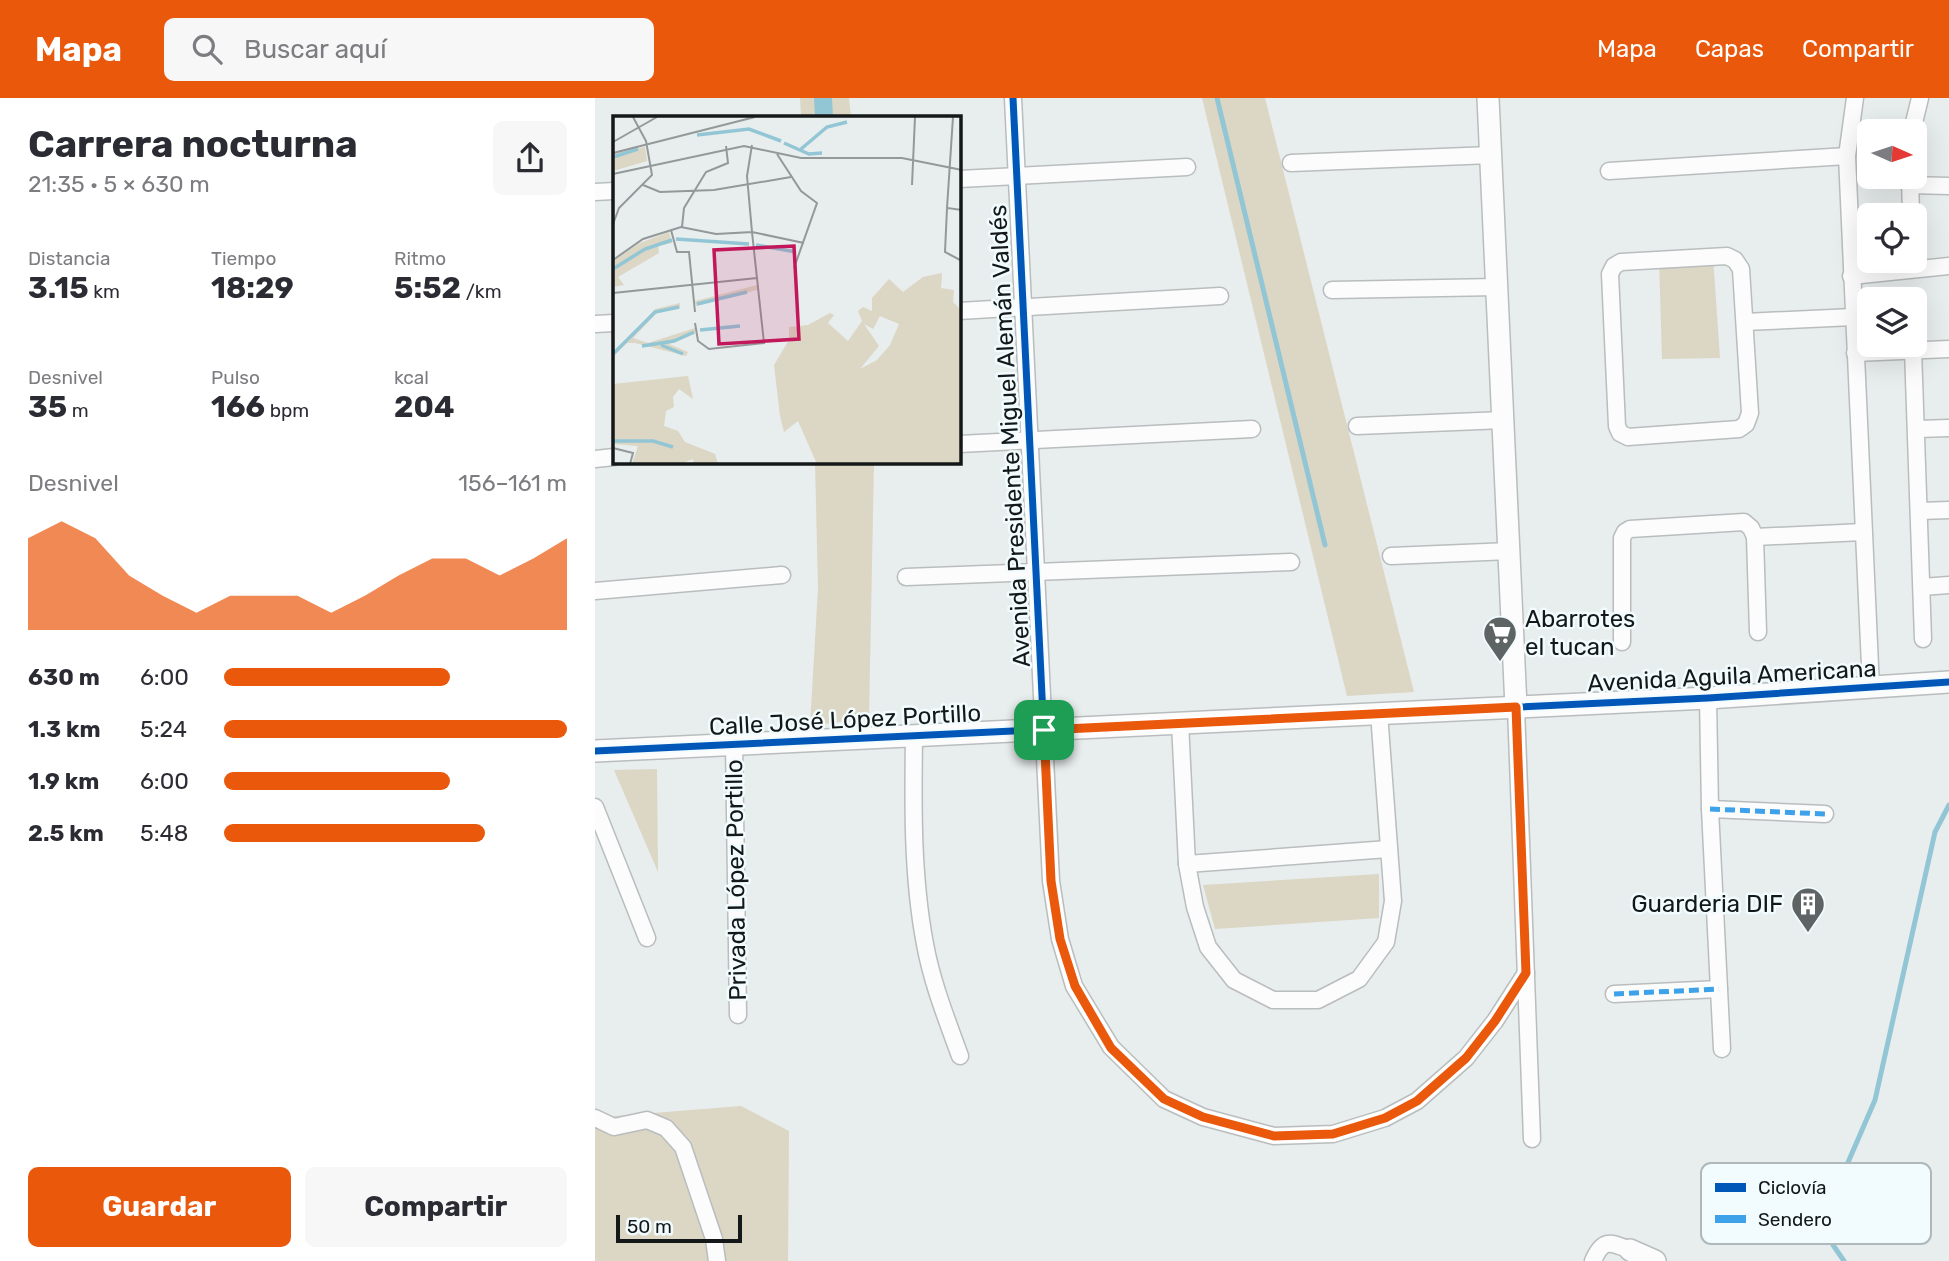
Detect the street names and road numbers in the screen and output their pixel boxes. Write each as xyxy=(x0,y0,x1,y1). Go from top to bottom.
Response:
street label: Avenida Presidente Miguel Alemán Valdés xyxy=(984,204,1036,668)
street label: Avenida Aguila Americana xyxy=(1587,654,1877,698)
street label: Calle José López Portillo xyxy=(708,699,982,741)
street label: Privada López Portillo xyxy=(720,759,752,1001)

